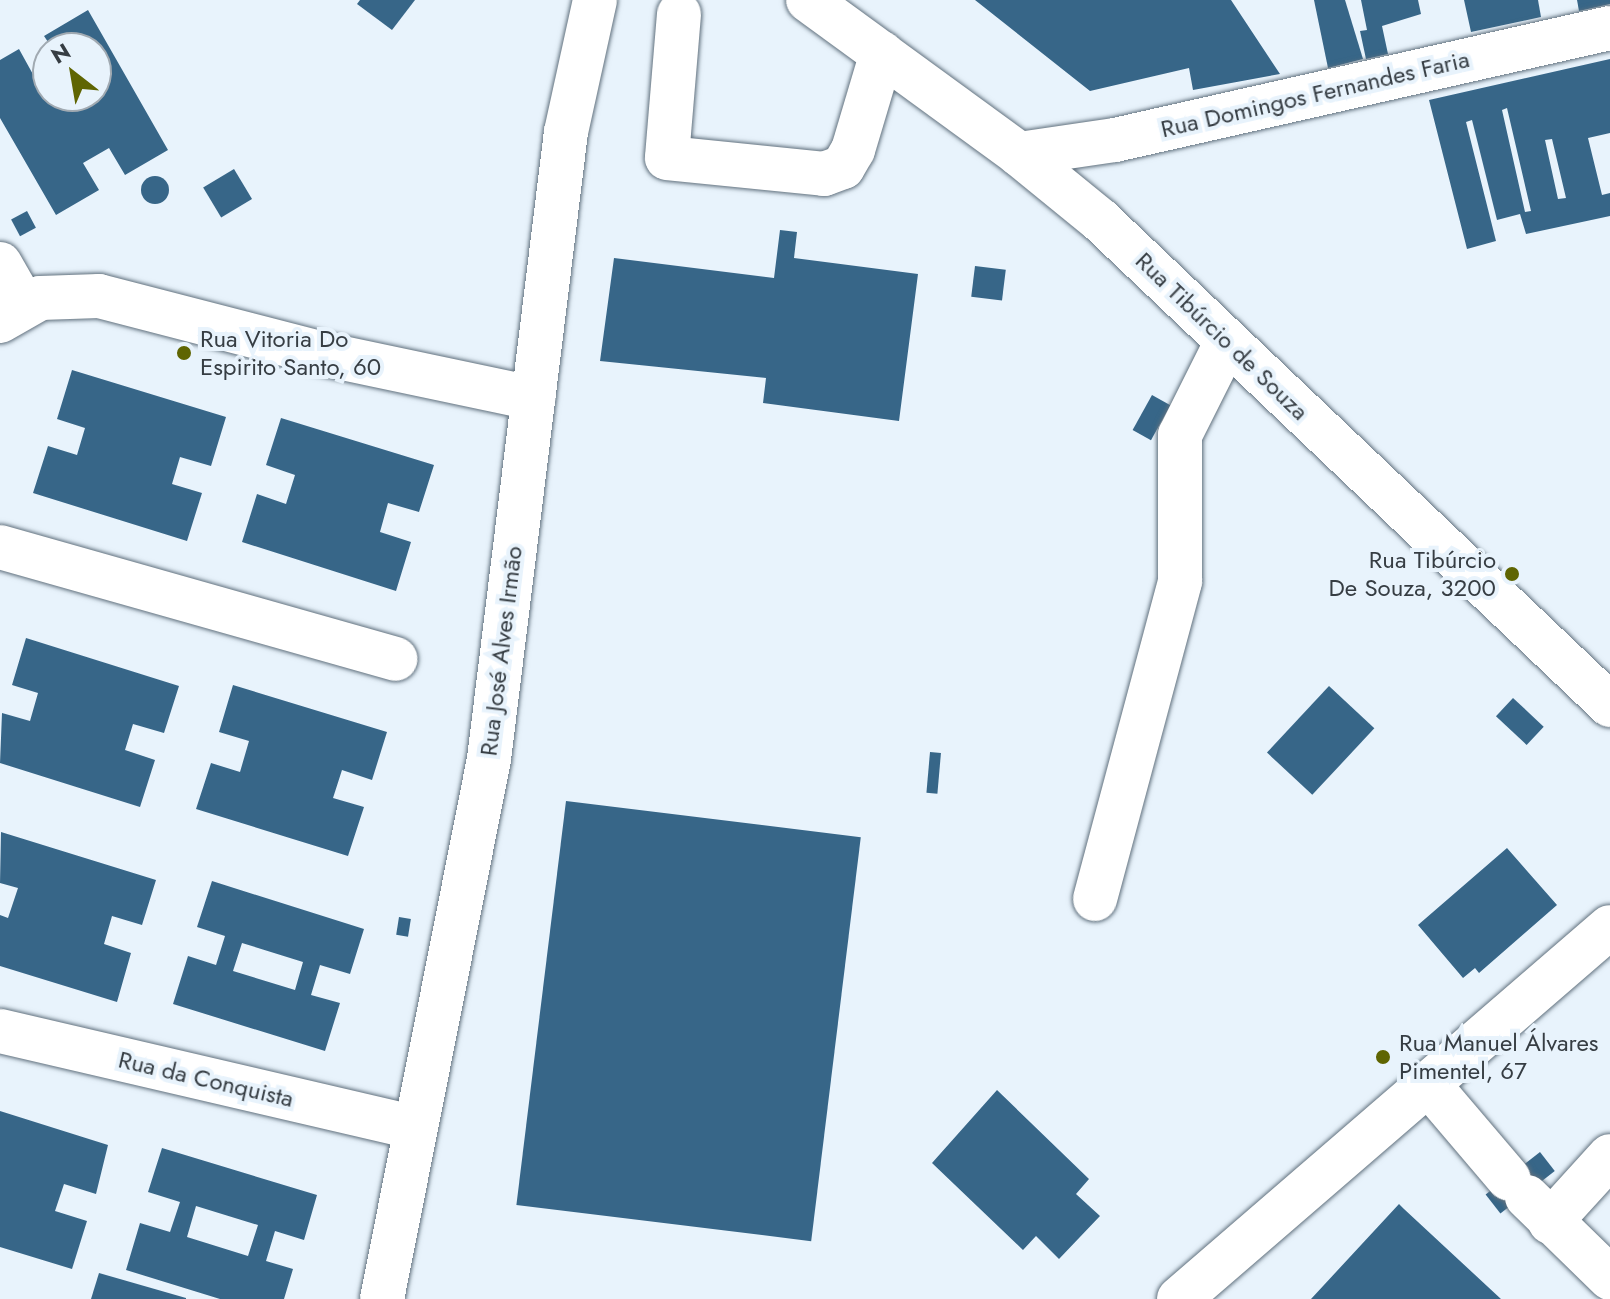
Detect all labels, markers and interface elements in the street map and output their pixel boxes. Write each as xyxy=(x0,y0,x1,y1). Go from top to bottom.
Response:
north arrow xyxy=(32,32,112,112)
text: N xyxy=(45,35,76,71)
street label: Rua Domingos Fernandes Faria xyxy=(1158,44,1472,144)
street label: Rua Tibúrcio de Souza xyxy=(1130,246,1314,426)
place label: Rua Vitoria Do Espirito Santo, 60 xyxy=(200,325,381,381)
marker: Rua Vitoria Do Espirito Santo, 60 xyxy=(175,344,193,362)
street label: Rua José Alves Irmão xyxy=(474,544,528,758)
place label: Rua Tibúrcio De Souza, 3200 xyxy=(1329,546,1496,602)
marker: Rua Tibúrcio De Souza, 3200 xyxy=(1503,565,1521,583)
place label: Rua Manuel Álvares Pimentel, 67 xyxy=(1399,1029,1598,1085)
street label: Rua da Conquista xyxy=(116,1045,296,1113)
marker: Rua Manuel Álvares Pimentel, 67 xyxy=(1374,1048,1392,1066)

